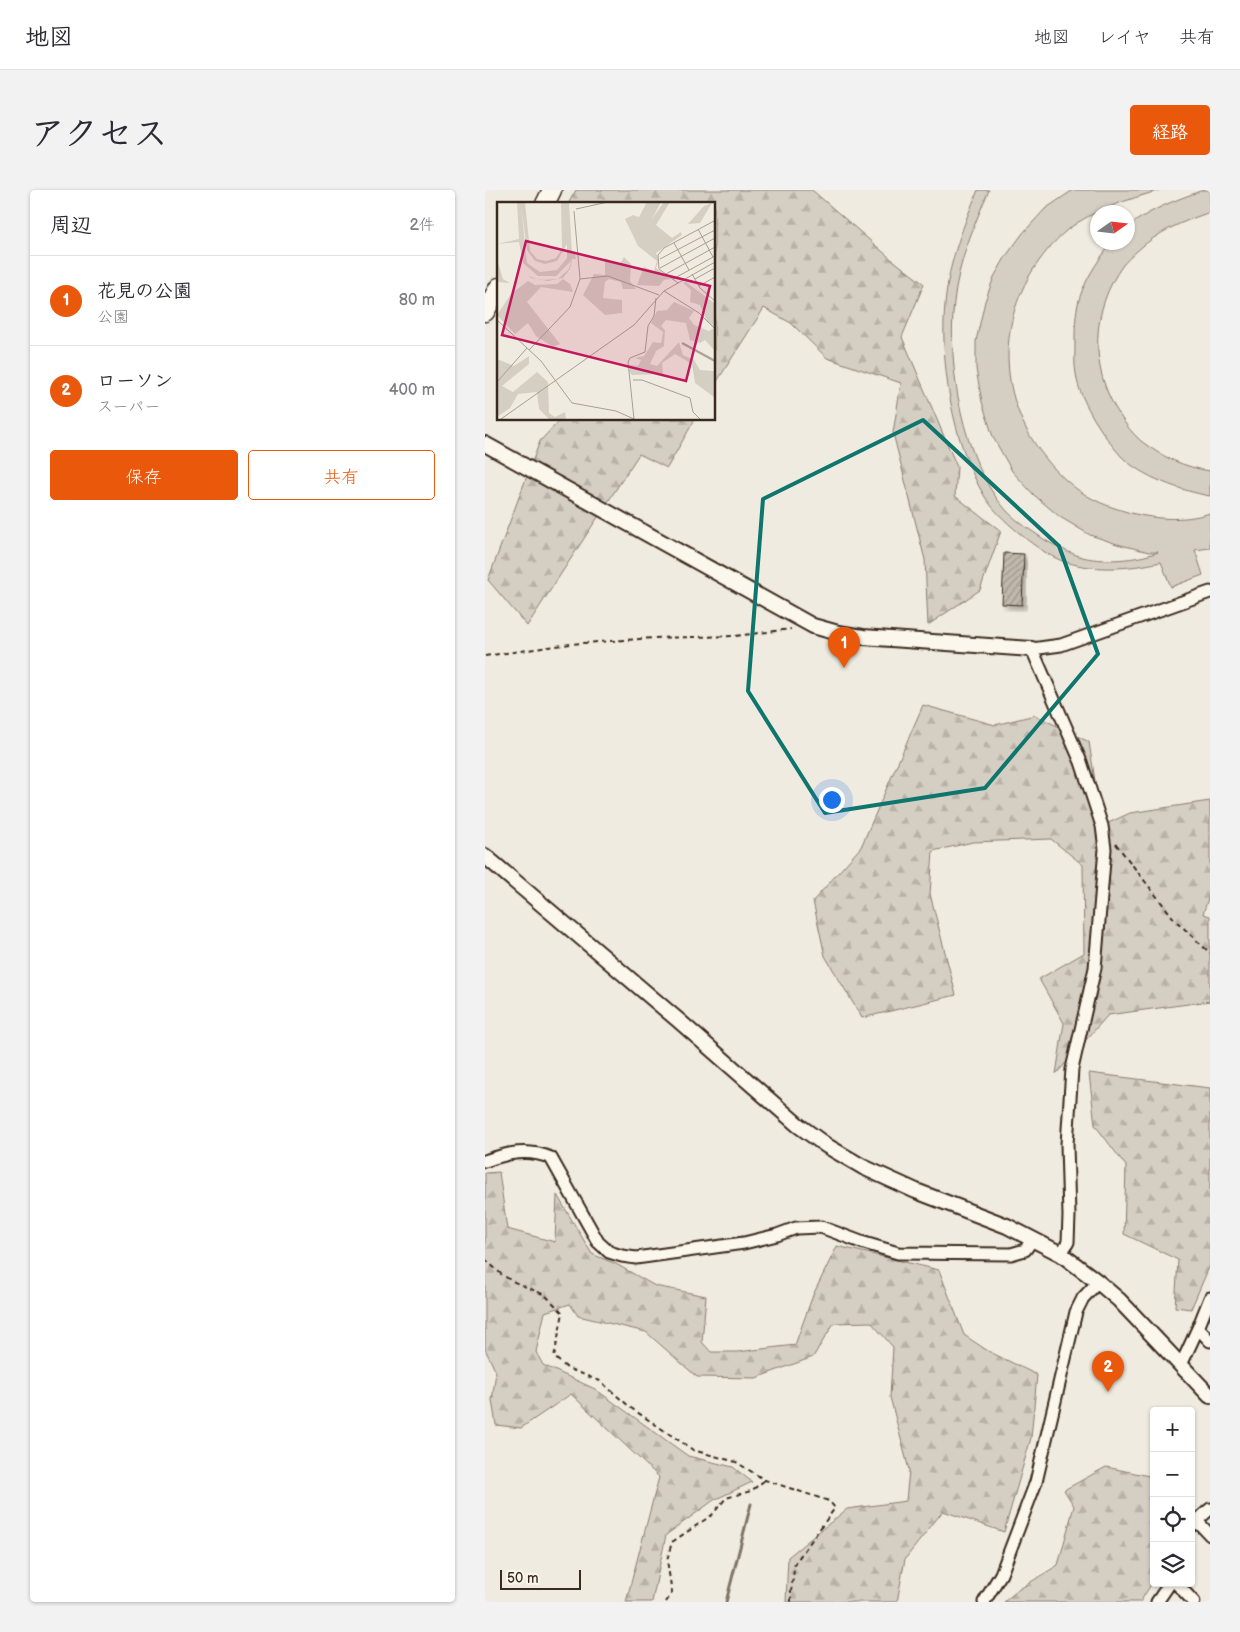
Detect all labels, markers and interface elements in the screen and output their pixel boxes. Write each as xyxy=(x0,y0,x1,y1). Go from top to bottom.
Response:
text: 地図 xyxy=(25,23,73,52)
text: 地図 xyxy=(1034,27,1070,48)
text: レイヤ xyxy=(1098,27,1151,48)
text: 共有 xyxy=(1179,27,1215,48)
button: 経路 xyxy=(1130,105,1210,155)
text: アクセス xyxy=(30,113,168,156)
inset map xyxy=(497,202,715,420)
north arrow xyxy=(1090,205,1135,250)
text: 周辺 xyxy=(50,213,92,238)
text: 2件 xyxy=(410,216,435,235)
text: 花見の公園 xyxy=(97,280,192,303)
text: 1 xyxy=(63,291,69,310)
text: 80 m xyxy=(399,291,435,310)
text: 公園 xyxy=(97,308,129,327)
text: ローソン xyxy=(97,370,173,393)
text: 2 xyxy=(61,381,71,400)
text: 400 m xyxy=(389,381,435,400)
text: スーパー xyxy=(97,398,160,417)
button: 保存 xyxy=(50,450,238,500)
button: 共有 xyxy=(248,450,435,500)
pin: 1 xyxy=(828,627,860,668)
your location xyxy=(819,787,845,813)
pin: 2 xyxy=(1092,1351,1124,1392)
map controls xyxy=(1150,1407,1195,1587)
button: + xyxy=(1150,1407,1195,1452)
button: − xyxy=(1150,1452,1195,1497)
button: locate xyxy=(1150,1497,1195,1542)
button: layers xyxy=(1150,1542,1195,1587)
scale bar xyxy=(500,1567,581,1590)
text: 50 m xyxy=(507,1570,539,1587)

